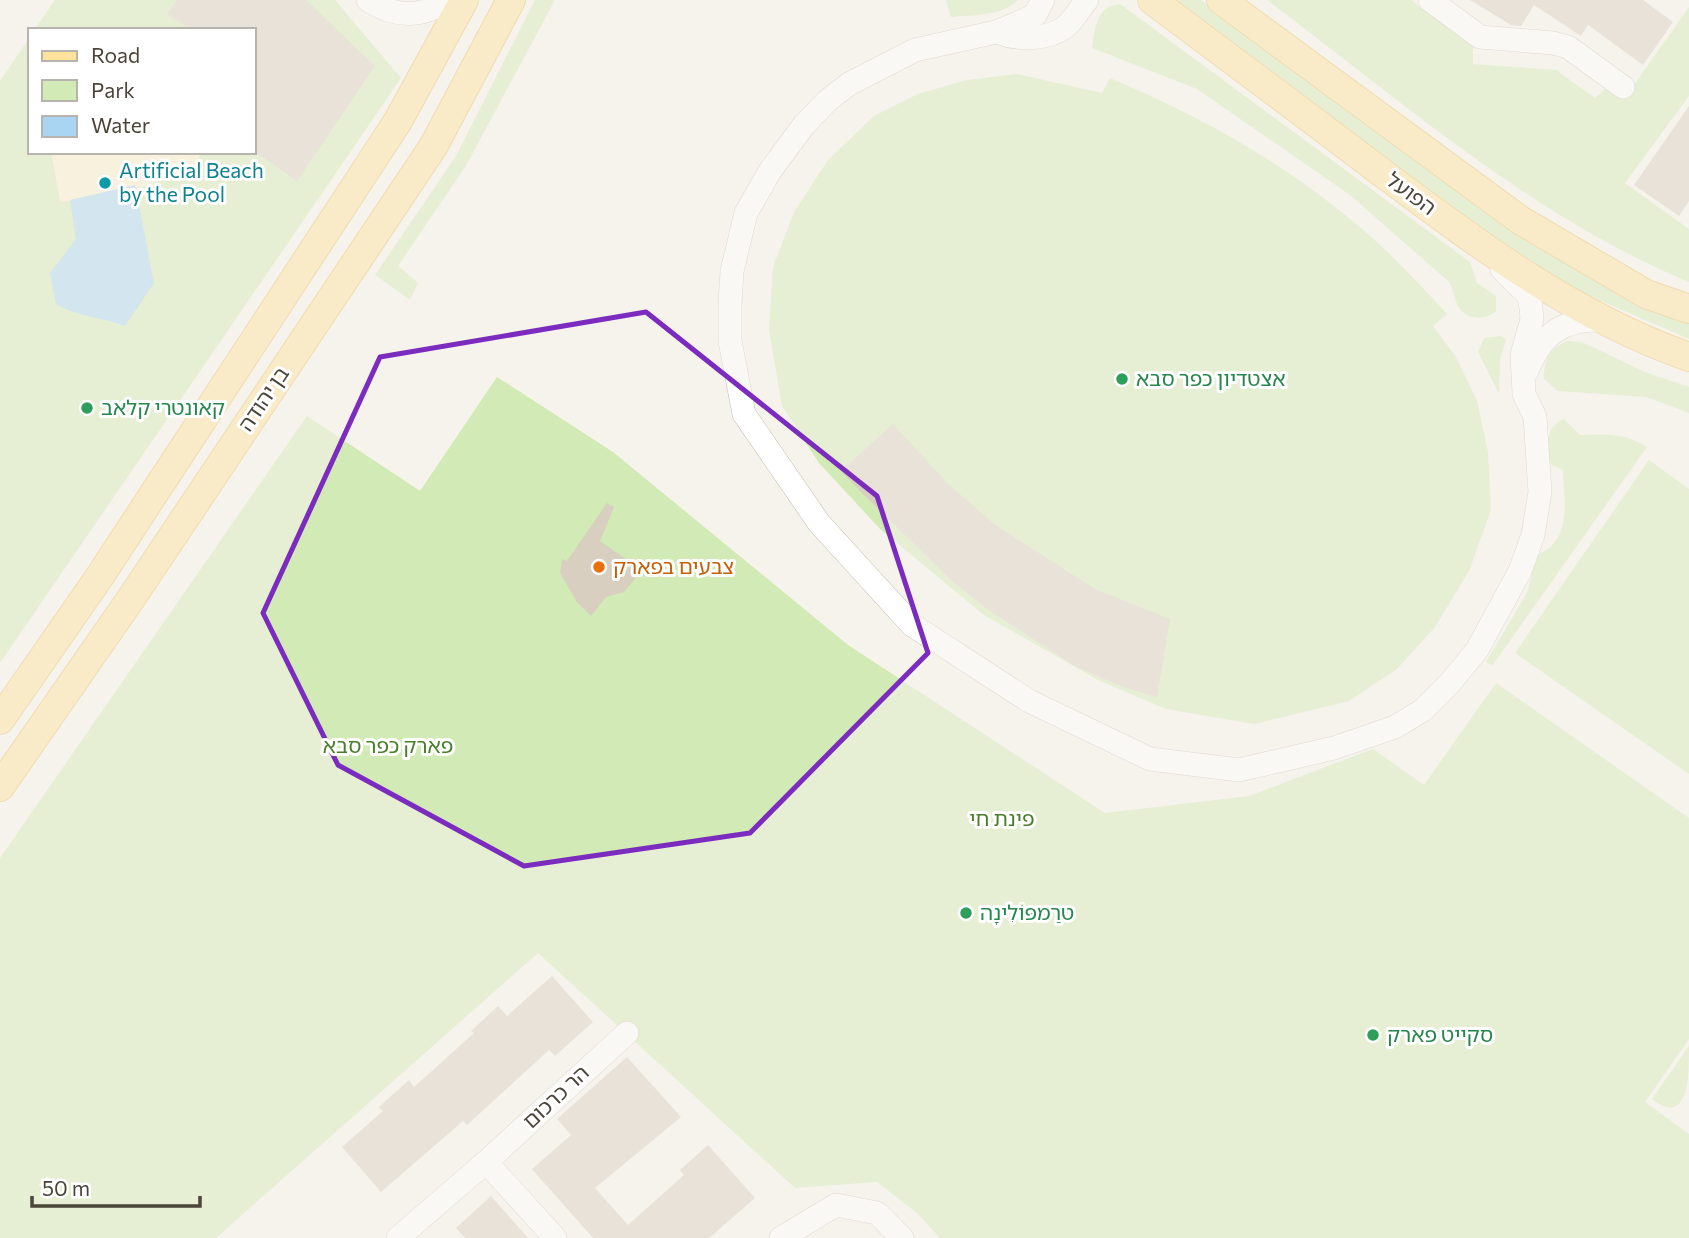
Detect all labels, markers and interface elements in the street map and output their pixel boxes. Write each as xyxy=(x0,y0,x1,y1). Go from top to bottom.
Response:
legend xyxy=(28,28,256,154)
text: Road xyxy=(91,42,140,67)
text: Park xyxy=(91,77,135,102)
text: Water xyxy=(91,112,150,137)
place label: Artificial Beach by the Pool xyxy=(119,157,264,206)
street label: הפועל xyxy=(1382,166,1442,219)
marker: Artificial Beach by the Pool xyxy=(97,175,113,191)
street label: בן יהודה xyxy=(232,361,293,435)
place label: אצטדיון כפר סבא xyxy=(1136,365,1286,390)
marker: אצטדיון כפר סבא xyxy=(1114,371,1130,387)
place label: קאונטרי קלאב xyxy=(101,394,225,419)
marker: קאונטרי קלאב xyxy=(79,400,95,416)
place label: צבעים בפארק xyxy=(613,553,734,578)
marker: צבעים בפארק xyxy=(591,559,607,575)
park label: פארק כפר סבא xyxy=(323,732,453,757)
park label: פינת חי xyxy=(969,805,1035,830)
place label: טרַמפּוֹלִינָה xyxy=(980,899,1074,925)
marker: טרַמפּוֹלִינָה xyxy=(958,905,974,921)
place label: סקייט פארק xyxy=(1387,1021,1493,1046)
marker: סקייט פארק xyxy=(1365,1027,1381,1043)
street label: הר כרכום xyxy=(517,1059,593,1133)
scale bar xyxy=(32,1164,200,1208)
text: 50 m xyxy=(42,1175,90,1200)

